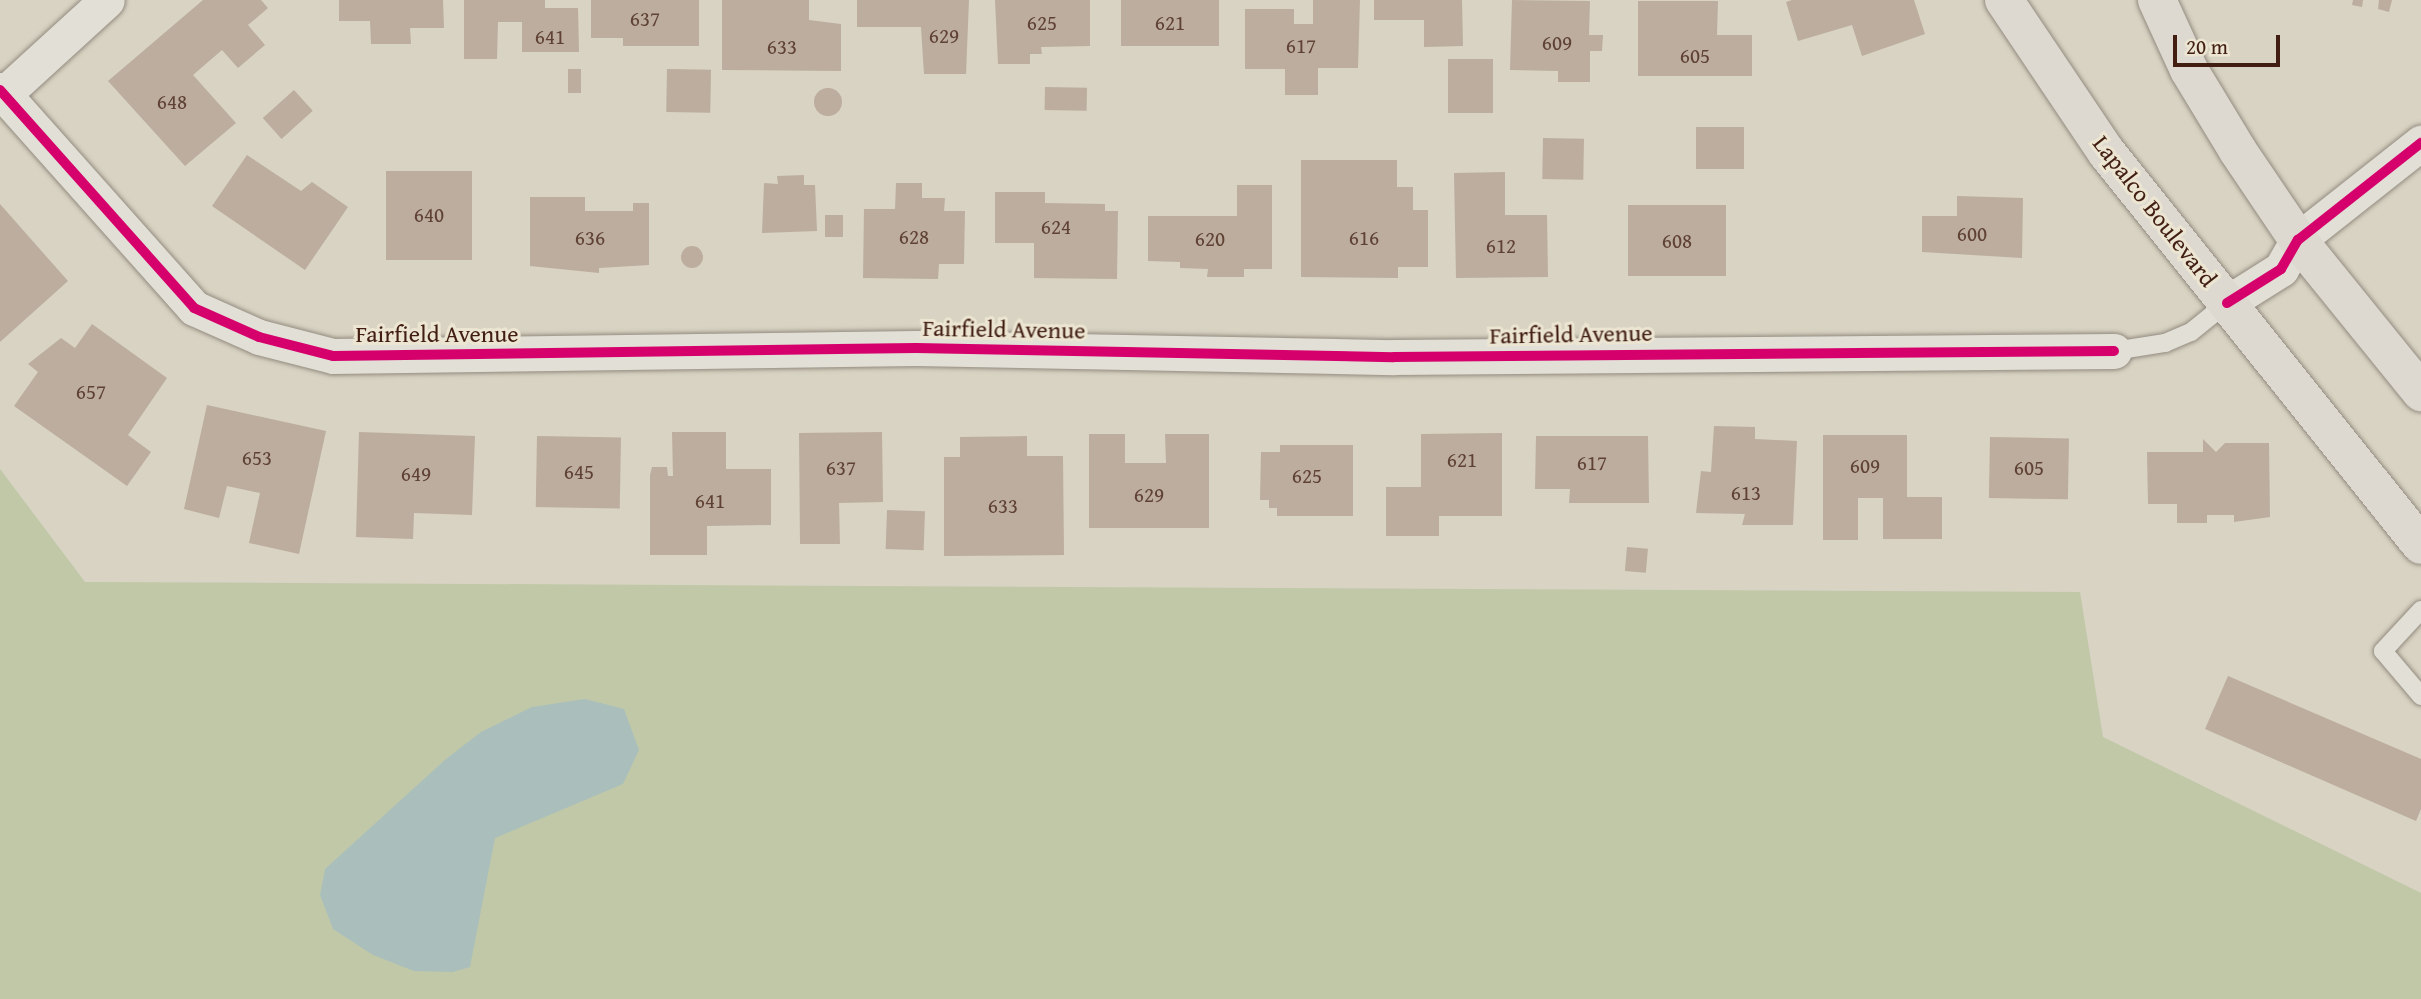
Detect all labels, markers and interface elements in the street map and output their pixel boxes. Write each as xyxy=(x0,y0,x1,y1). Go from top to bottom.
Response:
house number: 637 xyxy=(630,6,660,32)
house number: 625 xyxy=(1027,10,1057,36)
house number: 621 xyxy=(1155,10,1185,36)
scale bar xyxy=(2176,21,2283,65)
house number: 629 xyxy=(929,23,959,49)
house number: 641 xyxy=(535,24,565,50)
house number: 609 xyxy=(1542,30,1572,56)
text: 20 m xyxy=(2186,31,2228,62)
house number: 617 xyxy=(1286,33,1316,59)
house number: 633 xyxy=(767,34,797,60)
house number: 605 xyxy=(1680,43,1710,69)
house number: 648 xyxy=(157,89,187,115)
street label: Lapalco Boulevard xyxy=(2087,129,2223,293)
house number: 640 xyxy=(414,202,444,228)
house number: 624 xyxy=(1041,214,1071,240)
house number: 600 xyxy=(1957,221,1987,247)
house number: 628 xyxy=(899,224,929,250)
house number: 636 xyxy=(575,225,605,251)
house number: 616 xyxy=(1349,225,1379,251)
house number: 620 xyxy=(1195,226,1225,252)
house number: 608 xyxy=(1662,228,1692,254)
house number: 612 xyxy=(1486,233,1516,259)
street label: Fairfield Avenue xyxy=(922,313,1086,345)
street label: Fairfield Avenue xyxy=(1489,318,1653,350)
street label: Fairfield Avenue xyxy=(355,320,519,348)
house number: 657 xyxy=(76,379,106,405)
house number: 653 xyxy=(242,445,272,471)
house number: 621 xyxy=(1447,447,1477,473)
house number: 617 xyxy=(1577,450,1607,476)
house number: 609 xyxy=(1850,453,1880,479)
house number: 637 xyxy=(826,455,856,481)
house number: 605 xyxy=(2014,455,2044,481)
house number: 645 xyxy=(564,459,594,485)
house number: 649 xyxy=(401,461,431,487)
house number: 625 xyxy=(1292,463,1322,489)
house number: 613 xyxy=(1731,480,1761,506)
house number: 629 xyxy=(1134,482,1164,508)
house number: 641 xyxy=(695,488,725,514)
house number: 633 xyxy=(988,493,1018,519)

